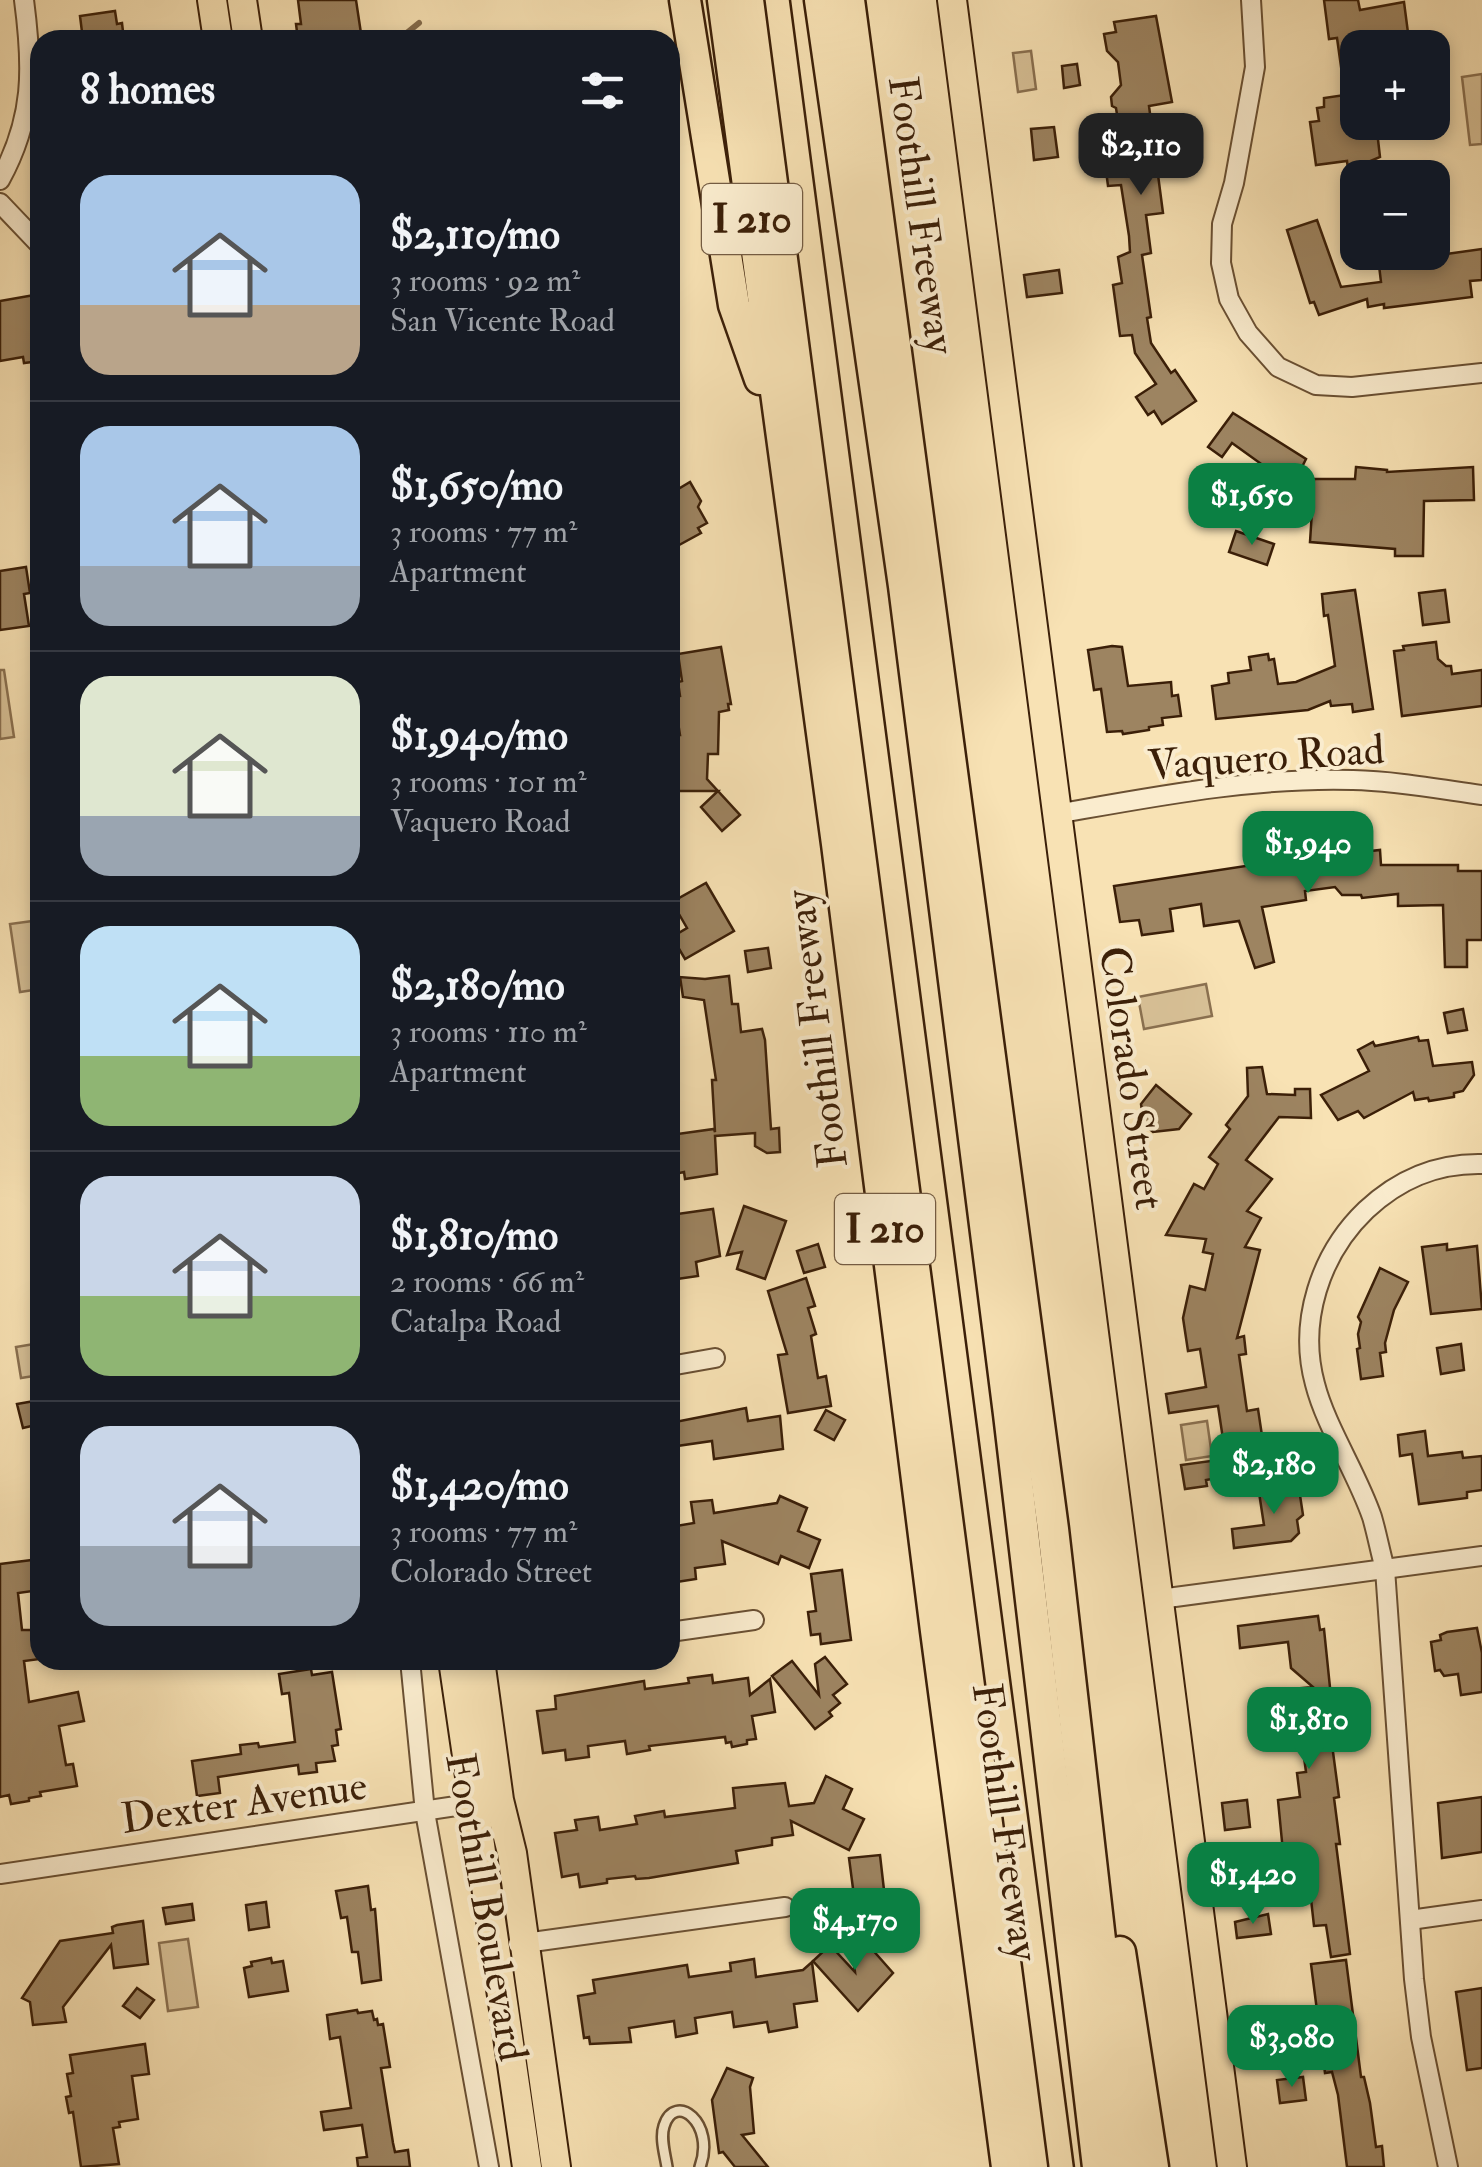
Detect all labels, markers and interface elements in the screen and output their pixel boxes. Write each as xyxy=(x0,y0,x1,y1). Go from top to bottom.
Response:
map controls xyxy=(1340,30,1450,270)
button: + xyxy=(1340,30,1450,140)
icon: filters xyxy=(575,63,630,118)
text: 8 homes xyxy=(80,64,215,116)
street label: Foothill Freeway xyxy=(876,73,966,358)
pin: $2,110 xyxy=(1060,113,1222,198)
text: $2,110 xyxy=(1101,125,1182,165)
button: − xyxy=(1340,160,1450,270)
road number: I 210 xyxy=(702,184,802,254)
text: $2,110/mo xyxy=(390,209,560,261)
icon: home xyxy=(160,215,280,335)
text: 3 rooms · 92 m² xyxy=(390,261,580,301)
text: San Vicente Road xyxy=(390,301,615,341)
text: $1,650/mo xyxy=(390,460,563,512)
pin: $1,650 xyxy=(1171,463,1333,548)
icon: home xyxy=(160,466,280,586)
text: $1,650 xyxy=(1210,475,1294,515)
text: 3 rooms · 77 m² xyxy=(390,512,577,552)
text: Apartment xyxy=(390,552,527,592)
text: $1,940/mo xyxy=(390,710,568,762)
icon: home xyxy=(160,716,280,836)
street label: Vaquero Road xyxy=(1146,724,1386,792)
text: 3 rooms · 101 m² xyxy=(390,762,587,802)
text: Vaquero Road xyxy=(390,802,571,842)
pin: $1,940 xyxy=(1227,811,1389,896)
text: $1,940 xyxy=(1264,823,1352,863)
street label: Foothill Freeway xyxy=(774,886,860,1171)
street label: Colorado Street xyxy=(1087,943,1175,1213)
text: $2,180/mo xyxy=(390,960,565,1012)
icon: home xyxy=(160,966,280,1086)
text: 3 rooms · 110 m² xyxy=(390,1012,587,1052)
text: Apartment xyxy=(390,1052,527,1092)
road number: I 210 xyxy=(835,1194,935,1264)
text: $1,810/mo xyxy=(390,1210,558,1262)
icon: home xyxy=(160,1216,280,1336)
text: 2 rooms · 66 m² xyxy=(390,1262,584,1302)
text: Catalpa Road xyxy=(390,1302,561,1342)
pin: $2,180 xyxy=(1193,1432,1355,1517)
text: $2,180 xyxy=(1232,1444,1316,1484)
text: $1,420/mo xyxy=(390,1460,569,1512)
icon: home xyxy=(160,1466,280,1586)
text: 3 rooms · 77 m² xyxy=(390,1512,577,1552)
text: Colorado Street xyxy=(390,1552,592,1592)
street label: Foothill Freeway xyxy=(960,1680,1050,1965)
pin: $1,810 xyxy=(1228,1687,1390,1772)
text: $1,810 xyxy=(1269,1699,1349,1739)
street label: Foothill Boulevard xyxy=(433,1749,539,2065)
street label: Dexter Avenue xyxy=(118,1760,370,1846)
pin: $1,420 xyxy=(1172,1842,1334,1927)
text: $1,420 xyxy=(1209,1854,1297,1894)
pin: $4,170 xyxy=(774,1888,936,1973)
text: $4,170 xyxy=(812,1900,898,1940)
pin: $3,080 xyxy=(1211,2005,1373,2090)
text: $3,080 xyxy=(1249,2017,1335,2057)

